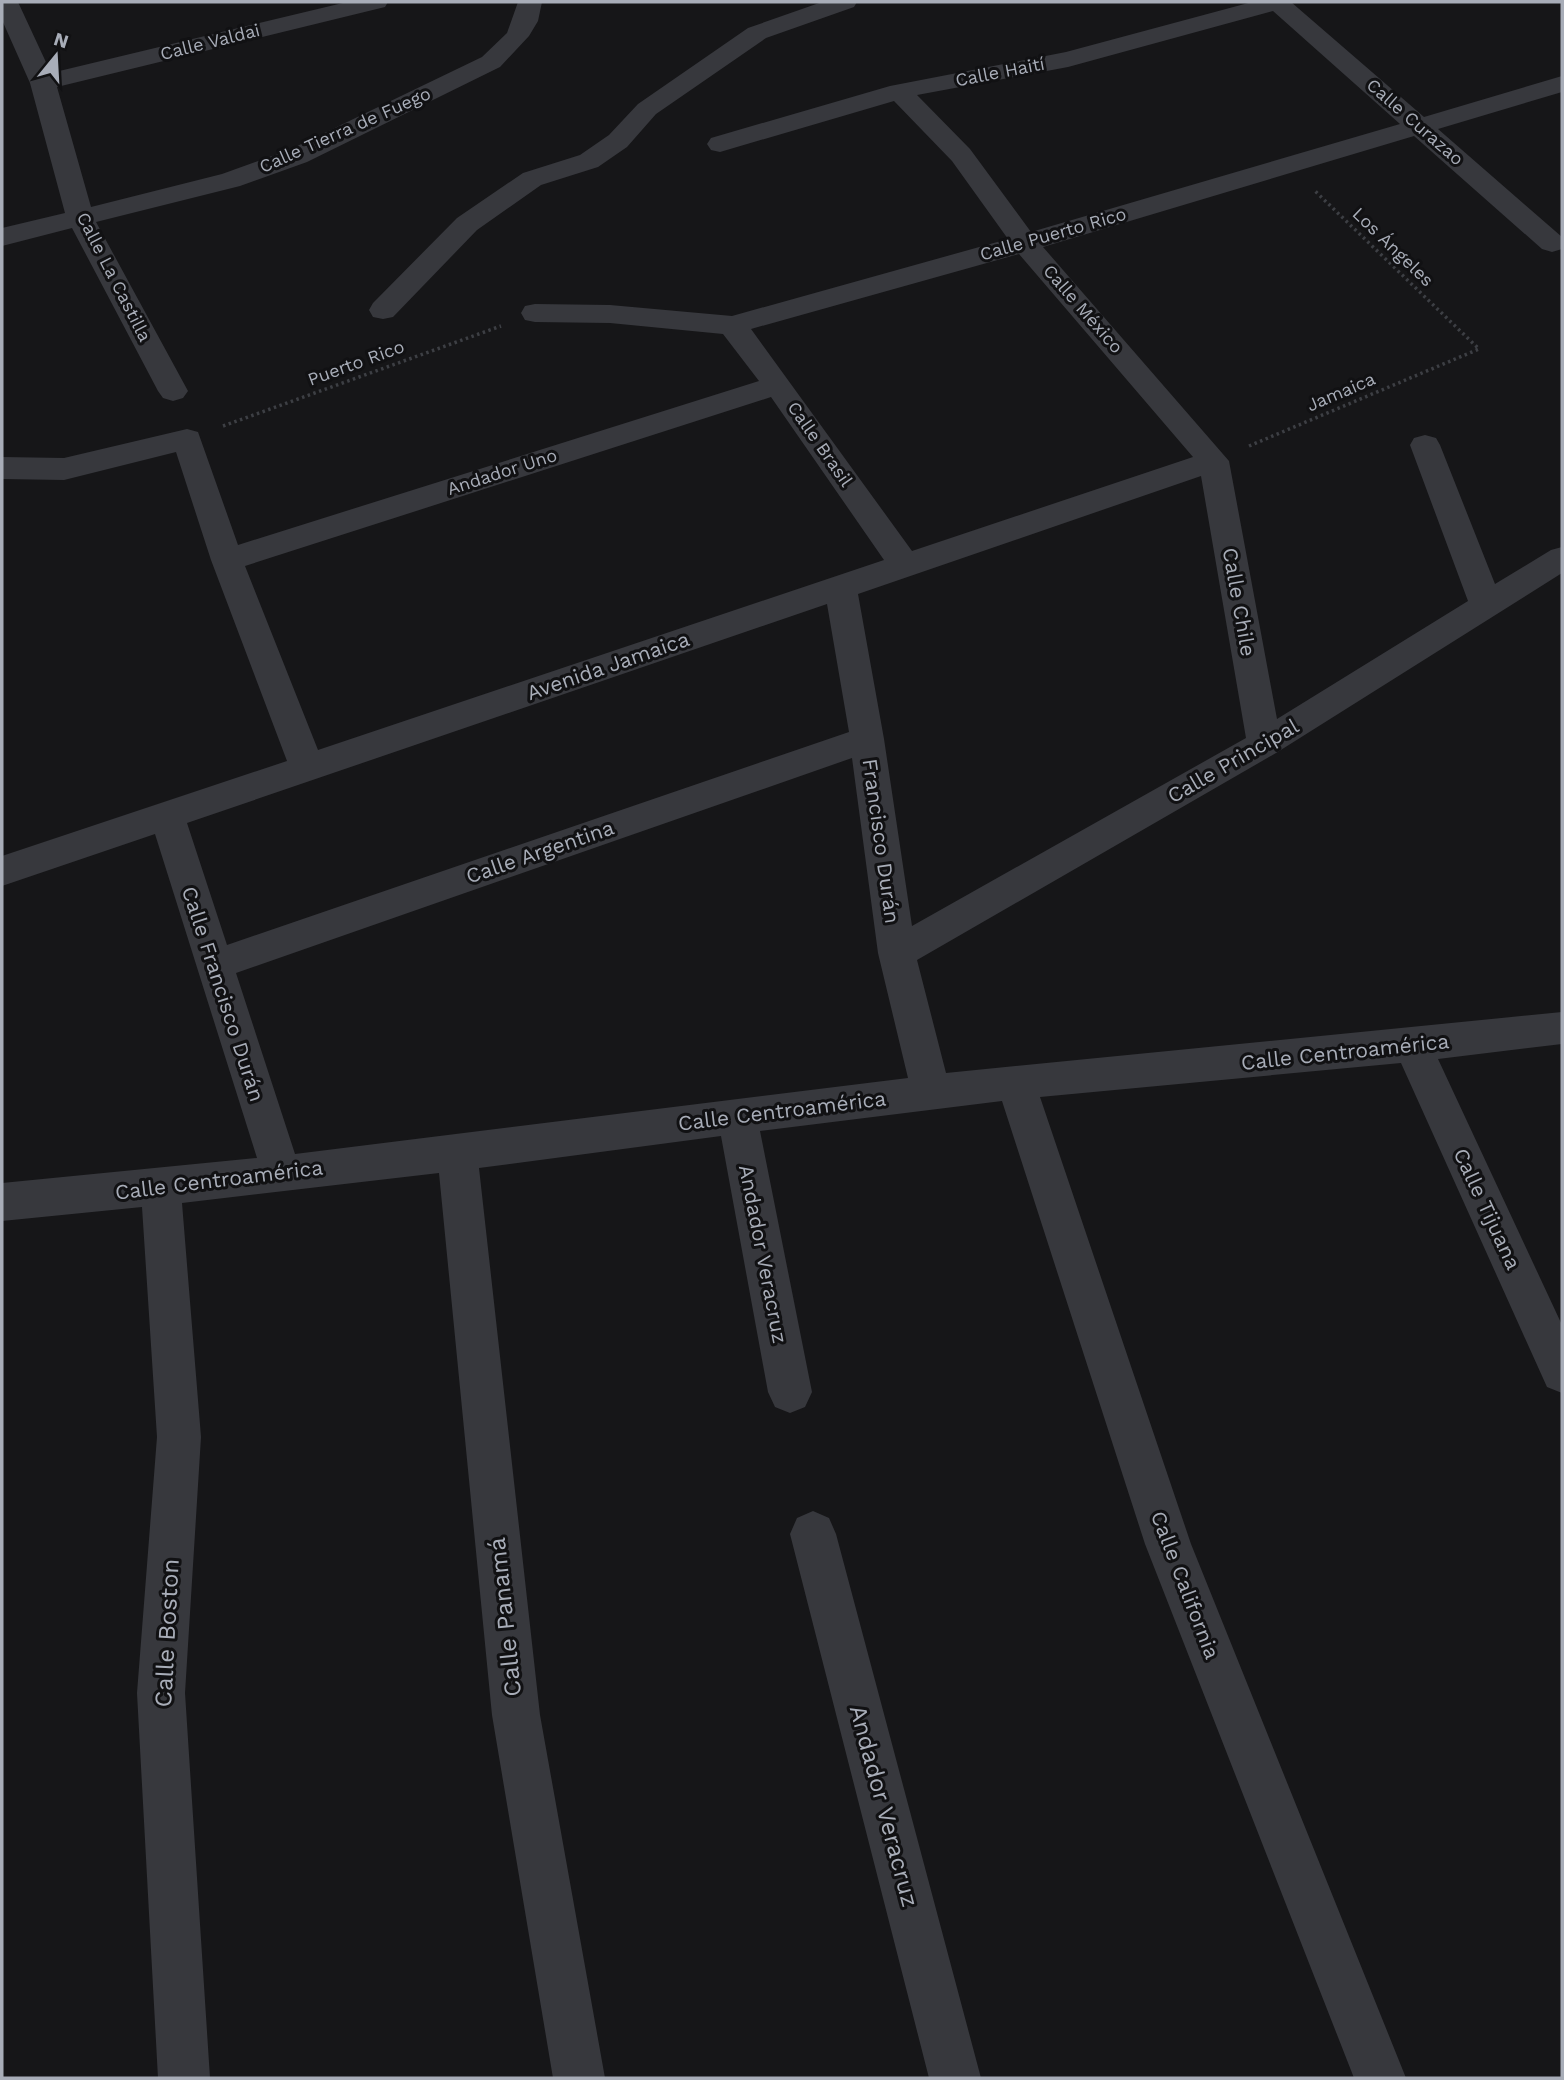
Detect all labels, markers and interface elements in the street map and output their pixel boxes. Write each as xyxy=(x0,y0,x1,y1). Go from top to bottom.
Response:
street label: Calle Valdai xyxy=(158,19,262,64)
north arrow xyxy=(21,21,91,91)
text: N xyxy=(51,27,71,53)
street label: Calle Haití xyxy=(953,53,1047,90)
street label: Calle Curazao xyxy=(1363,74,1468,169)
street label: Calle Tierra de Fuego xyxy=(256,82,434,177)
street label: Calle Puerto Rico xyxy=(977,203,1129,264)
street label: Los Ángeles xyxy=(1348,203,1438,291)
street label: Calle La Castilla xyxy=(73,209,156,345)
street label: Calle México xyxy=(1039,260,1128,357)
street label: Puerto Rico xyxy=(305,335,407,390)
street label: Jamaica xyxy=(1303,368,1378,415)
street label: Calle Brasil xyxy=(783,397,858,491)
street label: Andador Uno xyxy=(444,444,559,499)
street label: Calle Chile xyxy=(1218,546,1261,658)
street label: Avenida Jamaica xyxy=(523,626,693,705)
street label: Calle Principal xyxy=(1163,713,1303,808)
street label: Francisco Durán xyxy=(858,757,905,925)
street label: Calle Argentina xyxy=(463,814,617,889)
street label: Calle Francisco Durán xyxy=(177,883,270,1105)
street label: Calle Centroamérica xyxy=(1240,1028,1450,1075)
street label: Calle Centroamérica xyxy=(677,1085,887,1136)
street label: Calle Tijuana xyxy=(1448,1144,1527,1274)
street label: Calle Centroamérica xyxy=(114,1154,324,1205)
street label: Andador Veracruz xyxy=(734,1162,793,1345)
street label: Calle California xyxy=(1146,1507,1225,1662)
street label: Calle Panamá xyxy=(483,1536,527,1698)
street label: Calle Boston xyxy=(149,1558,185,1708)
street label: Andador Veracruz xyxy=(844,1702,924,1910)

